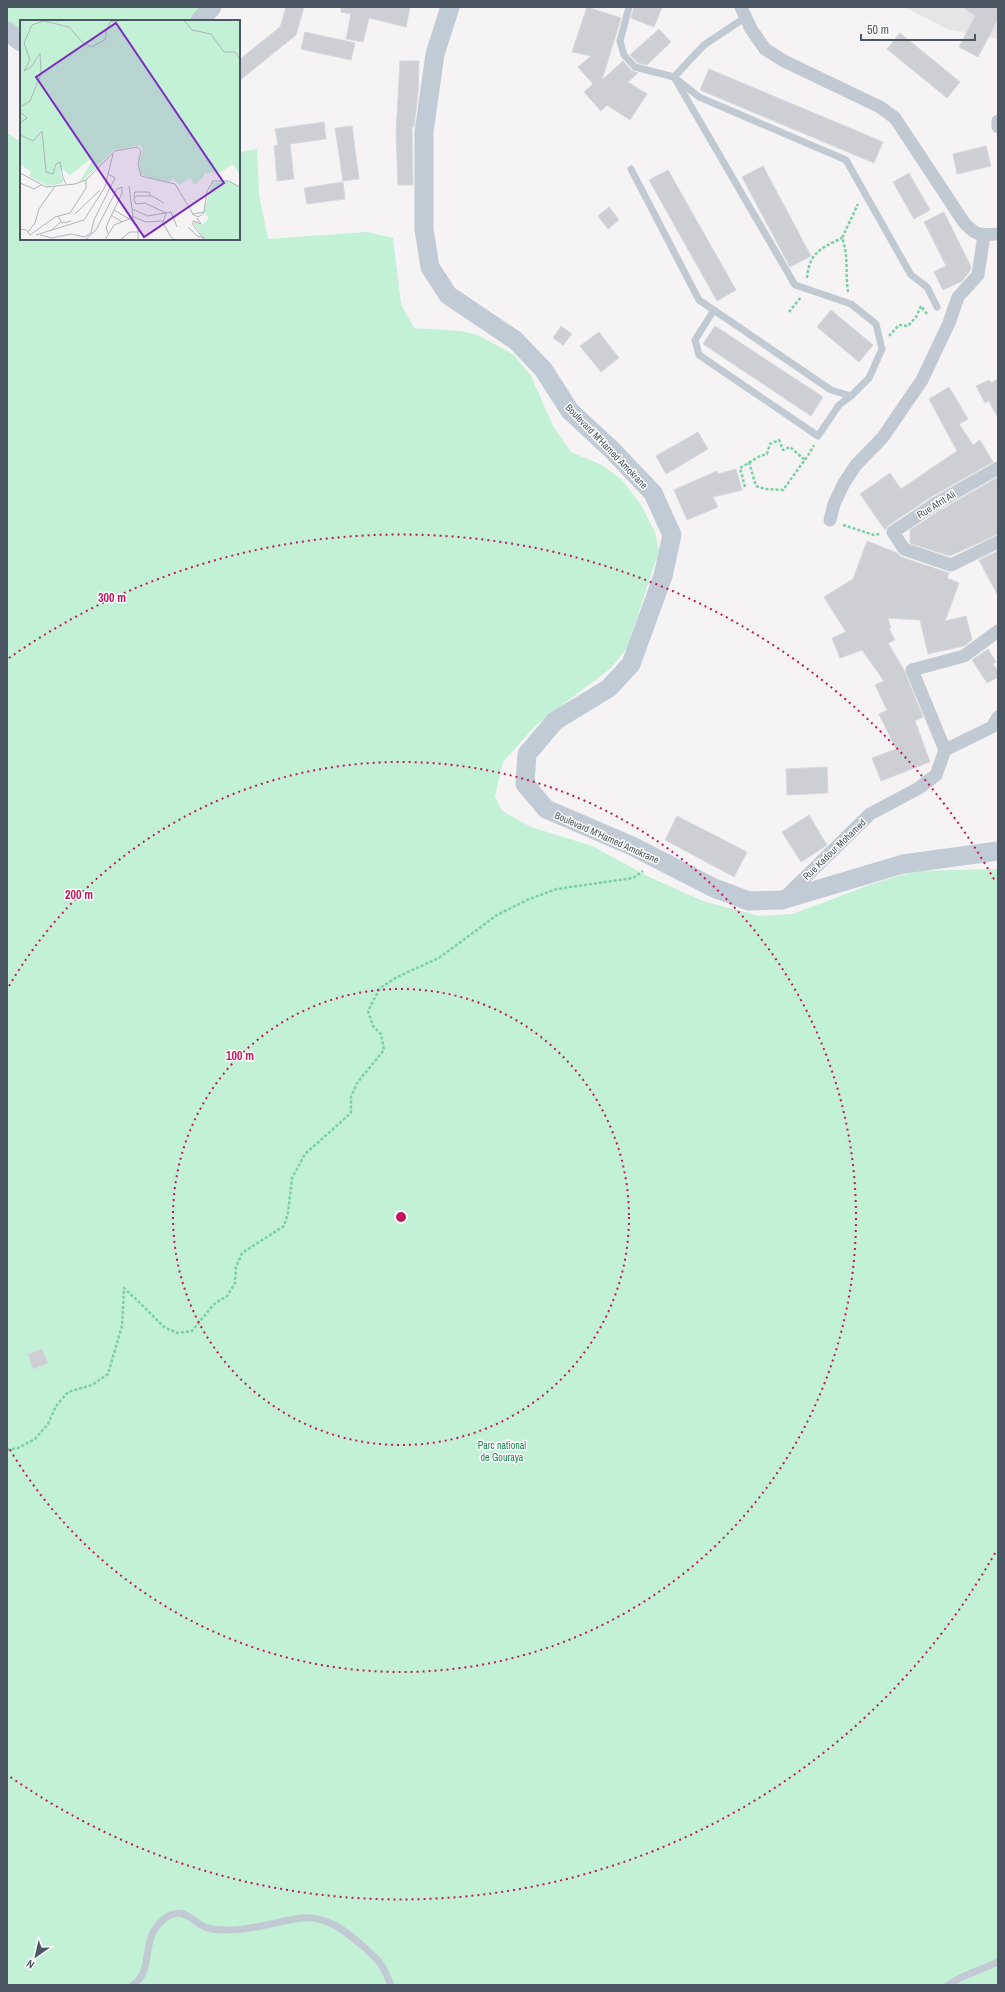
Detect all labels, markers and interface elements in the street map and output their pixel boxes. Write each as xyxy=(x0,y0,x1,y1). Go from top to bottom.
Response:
scale bar xyxy=(861,16,975,42)
inset map xyxy=(20,20,240,240)
text: 50 m xyxy=(867,22,889,38)
street label: Boulevard M'Hamed Amokrane xyxy=(563,401,651,492)
street label: Rue Afrit Ali xyxy=(914,487,958,521)
text: 300 m xyxy=(98,590,126,606)
street label: Boulevard M'Hamed Amokrane xyxy=(552,808,662,867)
street label: Rue Kadour Mohamed xyxy=(800,816,869,883)
text: 200 m xyxy=(65,887,93,903)
text: 100 m xyxy=(226,1048,254,1064)
centre of rings xyxy=(394,1210,408,1224)
park label: Parc national de Gouraya xyxy=(478,1439,526,1464)
north arrow xyxy=(16,1936,56,1976)
text: N xyxy=(24,1957,37,1972)

